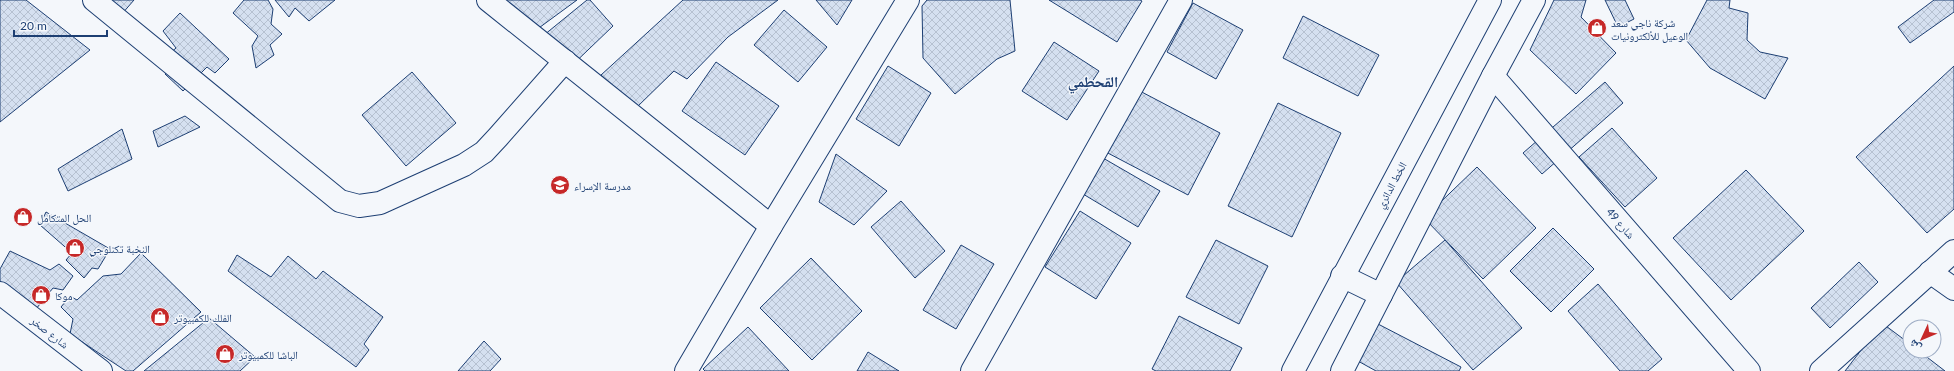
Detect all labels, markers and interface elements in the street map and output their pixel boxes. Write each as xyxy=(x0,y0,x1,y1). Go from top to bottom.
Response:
scale bar xyxy=(14,12,107,38)
place label: شركة ناجي سعد الوعيل للألكترونيات xyxy=(1611,16,1688,43)
shop icon: شركة ناجي سعد الوعيل للألكترونيات xyxy=(1586,17,1608,39)
text: 20 m xyxy=(20,18,47,33)
district label: القحطمي xyxy=(1068,72,1118,94)
street label: الخط الدائري xyxy=(1373,160,1411,212)
school or university icon: مدرسة الإسراء xyxy=(549,174,571,196)
place label: مدرسة الإسراء xyxy=(574,179,631,193)
street label: شارع 49 xyxy=(1603,205,1638,242)
shop icon: الحل المتكامل xyxy=(12,206,34,228)
place label: الحل المتكامل xyxy=(37,211,91,225)
shop icon: النخبة تكنلوجي xyxy=(64,237,86,259)
place label: النخبة تكنلوجي xyxy=(89,242,150,257)
shop icon: موكا xyxy=(30,284,52,306)
place label: موكا xyxy=(55,289,73,302)
shop icon: الفلك للكمبيوتر xyxy=(149,306,171,328)
place label: الفلك للكمبيوتر xyxy=(173,311,232,324)
street label: شارع صخر xyxy=(27,313,71,352)
north arrow xyxy=(1902,319,1942,359)
text: ش xyxy=(1905,336,1925,355)
shop icon: الباشا للكمبيوتر xyxy=(214,343,236,365)
place label: الباشا للكمبيوتر xyxy=(238,348,298,361)

